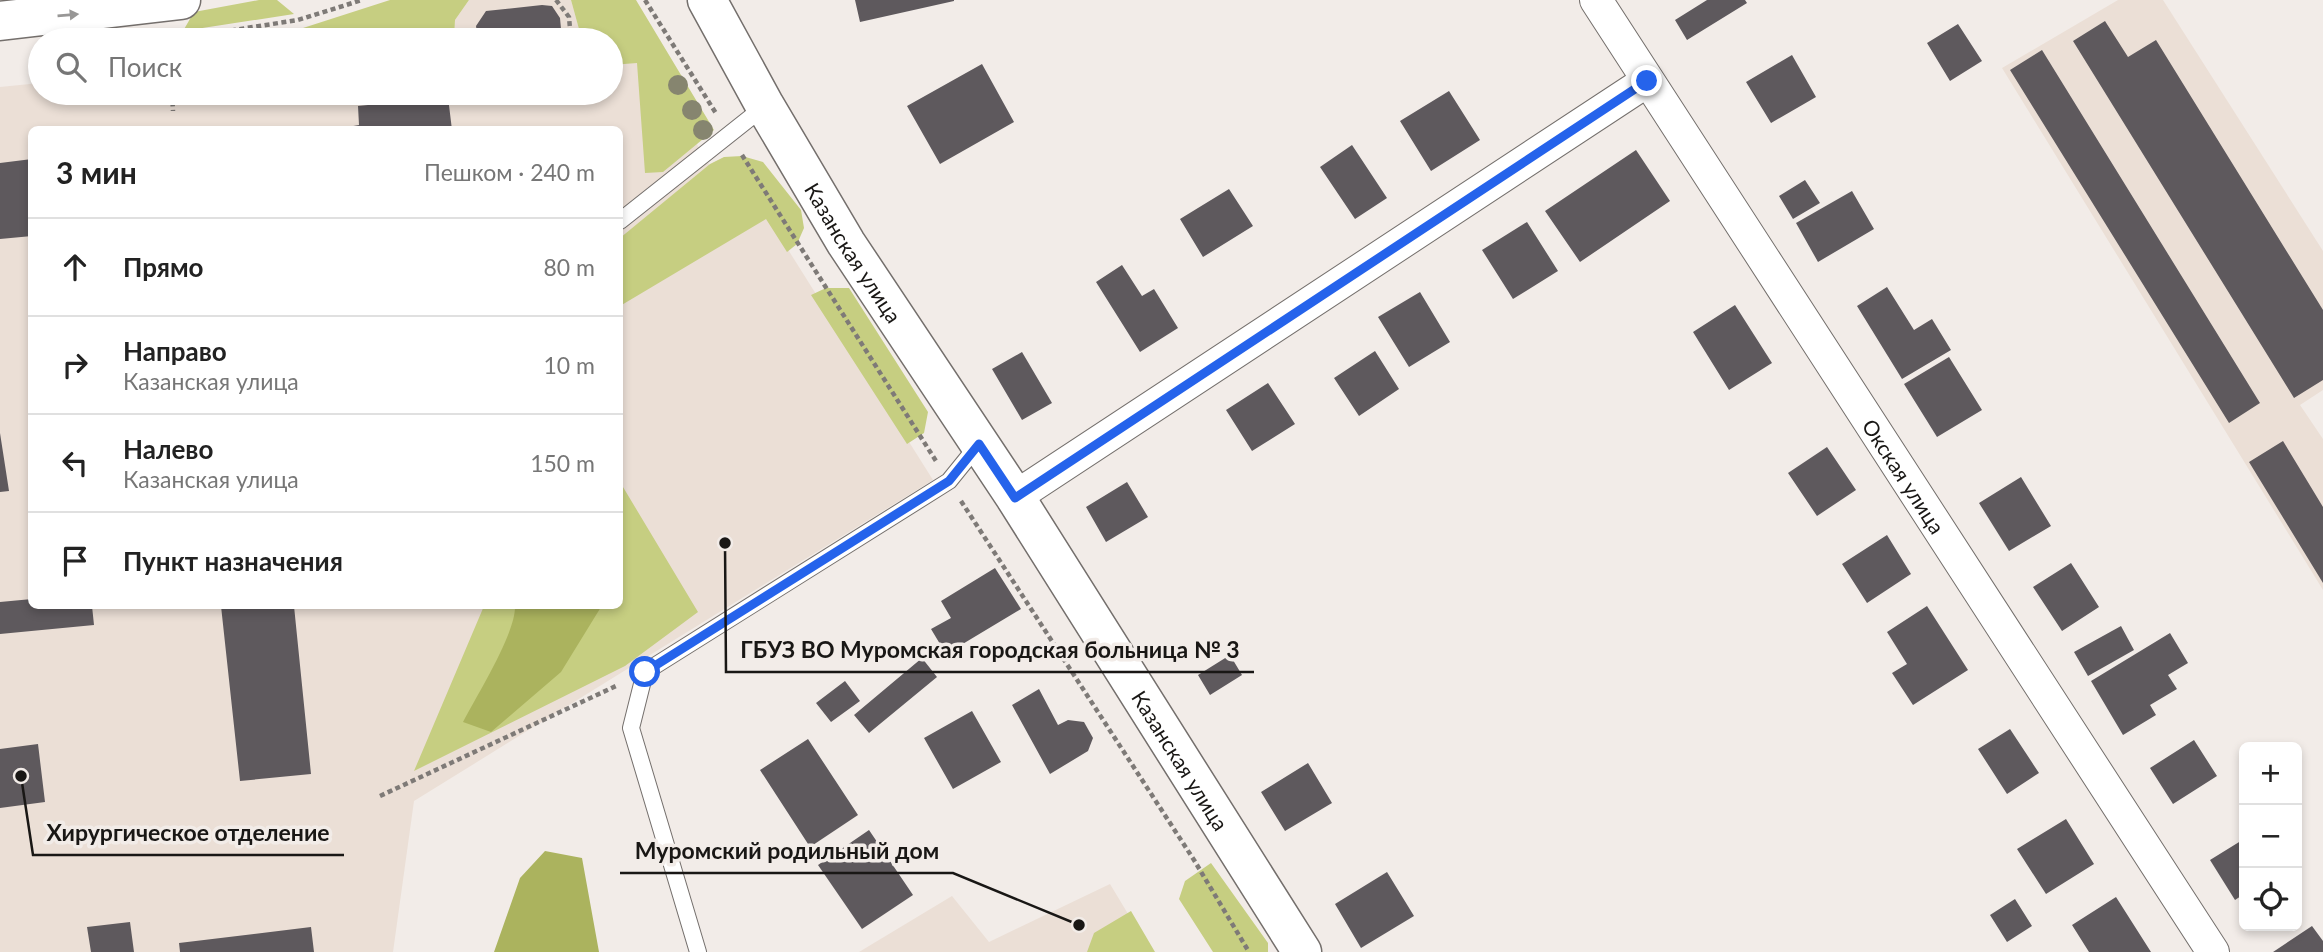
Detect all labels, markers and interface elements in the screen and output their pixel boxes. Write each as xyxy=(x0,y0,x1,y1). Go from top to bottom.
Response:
one-way arrow xyxy=(57,9,79,20)
search box xyxy=(28,28,623,105)
icon: search xyxy=(52,48,90,86)
text: Поиск xyxy=(108,51,182,83)
route end xyxy=(1631,65,1662,96)
text: 3 мин xyxy=(56,154,137,190)
text: Пешком · 240 m xyxy=(424,158,595,186)
street label: Казанская улица xyxy=(800,178,908,327)
icon: ahead xyxy=(56,248,94,286)
text: Прямо xyxy=(123,251,204,283)
text: 80 m xyxy=(544,253,595,281)
text: Направо xyxy=(123,335,227,367)
icon: right xyxy=(56,346,94,384)
text: 10 m xyxy=(544,351,595,379)
text: Казанская улица xyxy=(123,367,299,395)
street label: Окская улица xyxy=(1858,414,1951,538)
text: Налево xyxy=(123,433,213,465)
icon: left xyxy=(56,444,94,482)
text: 150 m xyxy=(530,449,595,477)
text: Казанская улица xyxy=(123,465,299,493)
icon: arrive xyxy=(56,542,94,580)
text: Пункт назначения xyxy=(123,545,343,577)
callout: ГБУЗ ВО Муромская городская больница № 3 xyxy=(726,628,1254,672)
text: ГБУЗ ВО Муромская городская больница № 3 xyxy=(740,635,1240,663)
route start xyxy=(629,656,660,687)
street label: Казанская улица xyxy=(1127,685,1234,835)
map controls xyxy=(2239,742,2302,931)
button: + xyxy=(2239,742,2302,805)
button: − xyxy=(2239,805,2302,868)
callout: Хирургическое отделение xyxy=(33,811,344,855)
text: Хирургическое отделение xyxy=(46,818,330,846)
callout: Муромский родильный дом xyxy=(620,829,953,873)
text: Муромский родильный дом xyxy=(635,836,939,864)
button: locate xyxy=(2239,868,2302,931)

